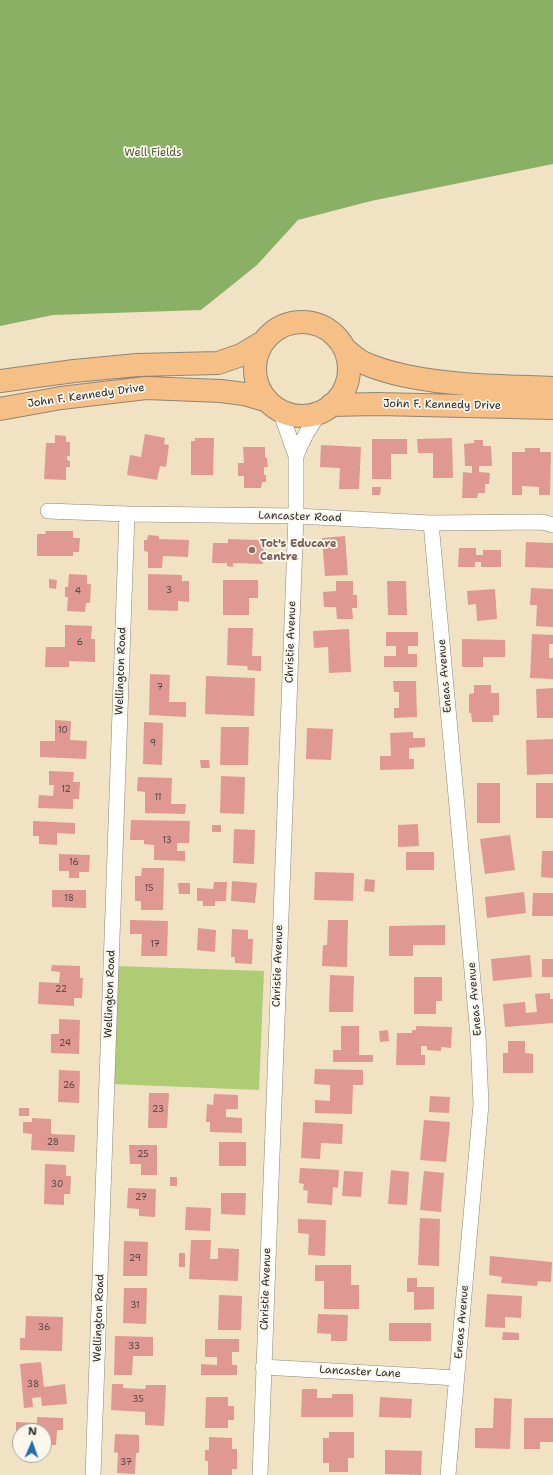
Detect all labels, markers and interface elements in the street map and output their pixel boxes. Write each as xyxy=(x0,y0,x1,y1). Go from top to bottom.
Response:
park label: Well Fields xyxy=(124,146,182,160)
street label: John F. Kennedy Drive xyxy=(27,381,145,411)
street label: John F. Kennedy Drive xyxy=(383,397,501,413)
street label: Lancaster Road xyxy=(258,509,342,525)
place label: Tot's Educare Centre xyxy=(260,537,337,563)
marker: Tot's Educare Centre xyxy=(247,545,257,555)
house number: 3 xyxy=(166,586,172,596)
house number: 4 xyxy=(75,587,81,597)
street label: Christie Avenue xyxy=(283,601,299,683)
street label: Wellington Road xyxy=(113,627,129,715)
house number: 6 xyxy=(77,638,83,648)
street label: Eneas Avenue xyxy=(435,638,455,714)
house number: 7 xyxy=(157,683,163,693)
house number: 10 xyxy=(58,726,68,736)
house number: 9 xyxy=(150,739,156,749)
house number: 12 xyxy=(61,785,71,795)
house number: 11 xyxy=(154,793,162,803)
house number: 13 xyxy=(162,836,172,846)
house number: 16 xyxy=(69,858,79,868)
house number: 15 xyxy=(144,884,154,894)
house number: 18 xyxy=(64,894,74,904)
street label: Christie Avenue xyxy=(270,925,286,1007)
house number: 17 xyxy=(150,940,160,950)
street label: Wellington Road xyxy=(102,950,118,1038)
street label: Eneas Avenue xyxy=(465,961,485,1037)
house number: 22 xyxy=(55,985,67,995)
house number: 24 xyxy=(59,1039,71,1049)
house number: 26 xyxy=(63,1081,75,1091)
house number: 23 xyxy=(152,1105,164,1115)
house number: 28 xyxy=(47,1138,59,1148)
house number: 25 xyxy=(137,1150,149,1160)
house number: 30 xyxy=(51,1180,63,1190)
house number: 27 xyxy=(135,1193,147,1203)
street label: Christie Avenue xyxy=(258,1248,274,1330)
house number: 29 xyxy=(129,1254,141,1264)
street label: Wellington Road xyxy=(91,1274,107,1362)
street label: Eneas Avenue xyxy=(452,1284,472,1360)
house number: 31 xyxy=(130,1301,140,1311)
house number: 36 xyxy=(38,1323,50,1333)
house number: 33 xyxy=(128,1342,140,1352)
street label: Lancaster Lane xyxy=(319,1363,401,1381)
house number: 38 xyxy=(27,1380,39,1390)
house number: 35 xyxy=(132,1395,144,1405)
north arrow xyxy=(12,1423,52,1463)
text: N xyxy=(28,1424,37,1439)
house number: 37 xyxy=(120,1458,132,1468)

